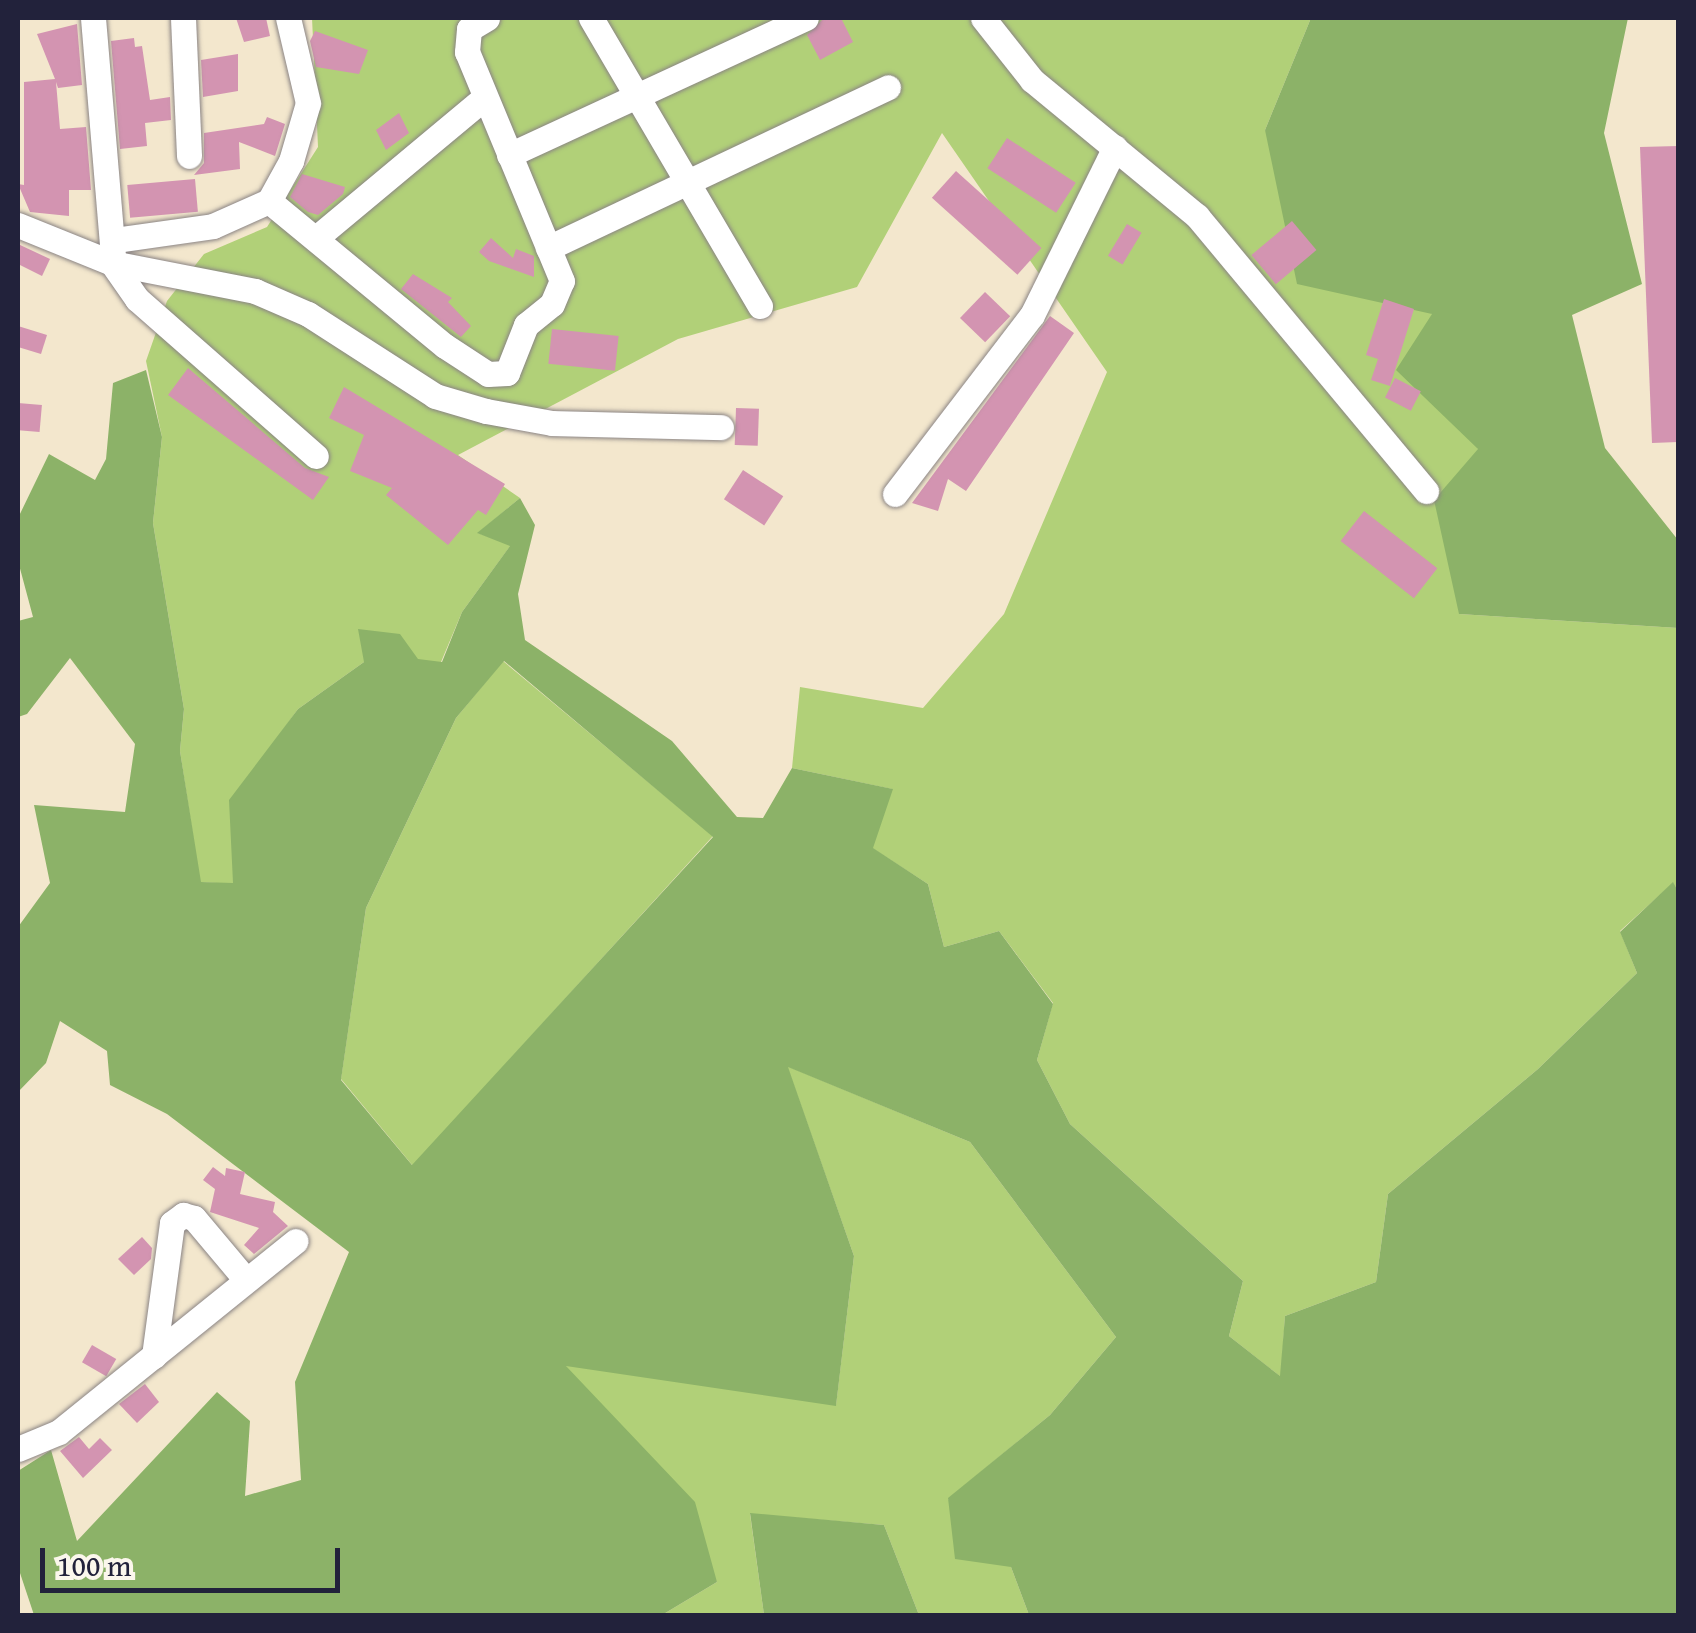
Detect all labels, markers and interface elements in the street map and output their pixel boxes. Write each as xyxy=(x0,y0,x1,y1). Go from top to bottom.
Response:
scale bar xyxy=(45,1528,345,1590)
text: 100 m xyxy=(57,1543,131,1587)

